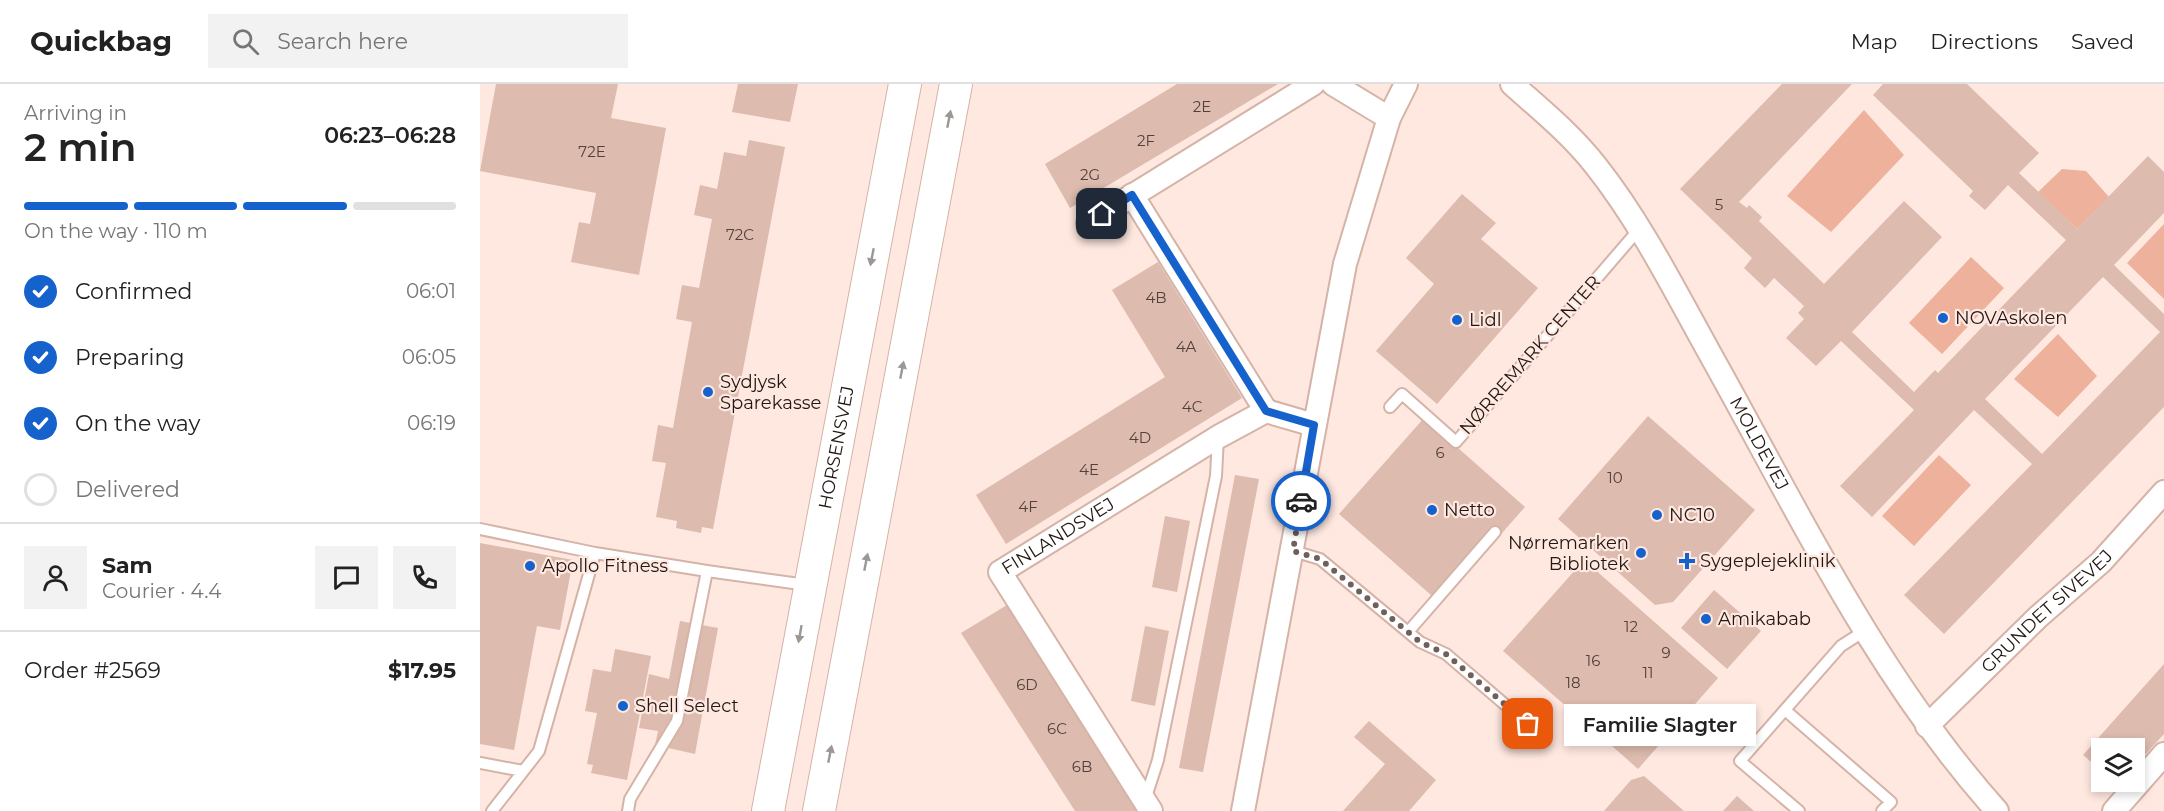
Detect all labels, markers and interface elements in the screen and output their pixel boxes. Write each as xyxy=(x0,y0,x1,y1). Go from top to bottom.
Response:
search box xyxy=(208,14,628,68)
text: Quickbag xyxy=(30,24,172,58)
icon: search xyxy=(229,25,262,58)
text: Search here xyxy=(277,28,408,55)
text: Map xyxy=(1851,29,1897,54)
text: Directions xyxy=(1930,29,2038,54)
text: Saved xyxy=(2071,29,2134,54)
house number: 2E xyxy=(1193,97,1211,116)
text: Arriving in xyxy=(24,101,127,125)
one-way arrow xyxy=(945,109,954,128)
text: 06:23–06:28 xyxy=(324,122,456,149)
text: 2 min xyxy=(24,123,137,171)
house number: 2F xyxy=(1137,131,1155,150)
house number: 72E xyxy=(578,142,606,161)
house number: 2G xyxy=(1080,165,1100,184)
pin xyxy=(1076,188,1127,239)
house number: 5 xyxy=(1715,195,1723,214)
icon: home xyxy=(1085,197,1118,230)
text: On the way · 110 m xyxy=(24,219,208,243)
house number: 72C xyxy=(726,225,754,244)
one-way arrow xyxy=(867,248,876,267)
street label: NØRREMARK CENTER xyxy=(1455,271,1605,439)
icon: check xyxy=(24,275,57,308)
text: Confirmed xyxy=(75,278,192,305)
text: 06:01 xyxy=(406,279,456,303)
house number: 4B xyxy=(1145,288,1167,307)
place label: NOVAskolen xyxy=(1955,307,2067,329)
place label: Lidl xyxy=(1469,309,1502,331)
marker: NOVAskolen xyxy=(1936,311,1950,325)
marker: Lidl xyxy=(1450,313,1464,327)
house number: 4A xyxy=(1176,337,1197,356)
icon: check xyxy=(24,341,57,374)
text: Preparing xyxy=(75,344,184,371)
text: 06:05 xyxy=(402,345,456,369)
one-way arrow xyxy=(898,361,907,380)
place label: Sydjysk Sparekasse xyxy=(720,371,821,414)
street label: HORSENSVEJ xyxy=(814,384,859,511)
marker: Sydjysk Sparekasse xyxy=(701,385,715,399)
street label: MOLDEVEJ xyxy=(1725,393,1794,494)
house number: 4C xyxy=(1182,397,1203,416)
icon: check xyxy=(24,407,57,440)
text: On the way xyxy=(75,410,200,437)
text: 06:19 xyxy=(407,411,456,435)
house number: 4D xyxy=(1129,428,1151,447)
house number: 6 xyxy=(1435,443,1445,462)
house number: 4E xyxy=(1079,460,1099,479)
house number: 10 xyxy=(1607,468,1623,487)
courier xyxy=(1271,471,1331,531)
text: Delivered xyxy=(75,476,180,503)
icon: car xyxy=(1285,485,1318,518)
street label: FINLANDSVEJ xyxy=(997,493,1119,579)
house number: 4F xyxy=(1018,497,1038,516)
place label: Netto xyxy=(1444,499,1495,521)
marker: Netto xyxy=(1425,503,1439,517)
place label: NC10 xyxy=(1669,504,1715,526)
marker: NC10 xyxy=(1650,508,1664,522)
place label: Nørremarken Bibliotek xyxy=(1508,532,1629,575)
street label: GRUNDET SIVEVEJ xyxy=(1977,545,2118,678)
button: person xyxy=(24,546,87,609)
button: chat xyxy=(315,546,378,609)
button: phone xyxy=(393,546,456,609)
marker: Nørremarken Bibliotek xyxy=(1634,546,1648,560)
place label: Sygeplejeklinik xyxy=(1700,550,1836,572)
text: Sam xyxy=(102,552,153,579)
one-way arrow xyxy=(862,552,871,571)
marker: Sygeplejeklinik xyxy=(1678,552,1696,570)
place label: Apollo Fitness xyxy=(542,555,668,577)
marker: Apollo Fitness xyxy=(523,559,537,573)
text: Courier · 4.4 xyxy=(102,579,221,603)
place label: Amikabab xyxy=(1718,608,1811,630)
marker: Amikabab xyxy=(1699,612,1713,626)
house number: 12 xyxy=(1624,617,1638,636)
one-way arrow xyxy=(795,625,804,644)
house number: 9 xyxy=(1661,643,1671,662)
house number: 16 xyxy=(1586,651,1600,670)
text: Order #2569 xyxy=(24,657,161,684)
text: $17.95 xyxy=(388,657,456,684)
house number: 11 xyxy=(1643,663,1653,682)
house number: 18 xyxy=(1566,673,1581,692)
house number: 6D xyxy=(1016,675,1038,694)
place label: Shell Select xyxy=(635,695,739,717)
pin xyxy=(1502,698,1553,749)
marker: Shell Select xyxy=(616,699,630,713)
callout: Familie Slagter xyxy=(1564,703,1756,745)
icon: bag xyxy=(1511,707,1544,740)
text: Familie Slagter xyxy=(1583,713,1737,737)
house number: 6C xyxy=(1047,719,1067,738)
map controls xyxy=(2091,738,2145,792)
button: layers xyxy=(2091,738,2145,792)
one-way arrow xyxy=(826,744,835,763)
house number: 6B xyxy=(1072,757,1092,776)

